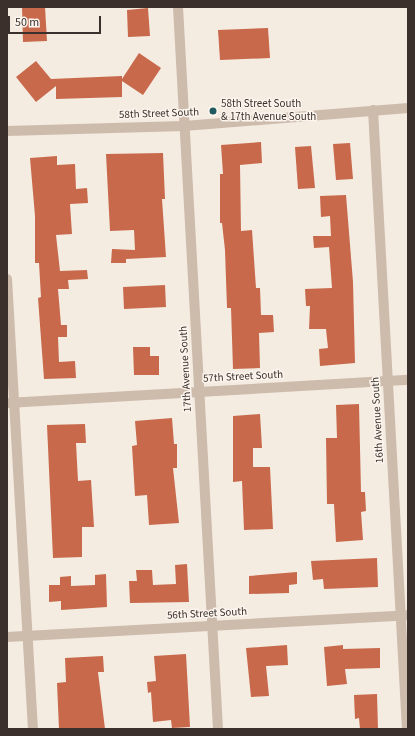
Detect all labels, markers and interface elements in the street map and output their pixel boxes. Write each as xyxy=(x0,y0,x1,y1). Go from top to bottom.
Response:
scale bar xyxy=(10,8,103,34)
text: 50 m xyxy=(15,14,39,31)
place label: 58th Street South & 17th Avenue South xyxy=(221,98,316,124)
street label: 58th Street South xyxy=(119,106,199,122)
marker: 58th Street South & 17th Avenue South xyxy=(208,106,218,116)
street label: 17th Avenue South xyxy=(177,325,195,413)
street label: 57th Street South xyxy=(203,368,283,386)
street label: 16th Avenue South xyxy=(369,376,387,464)
street label: 56th Street South xyxy=(167,605,247,623)

